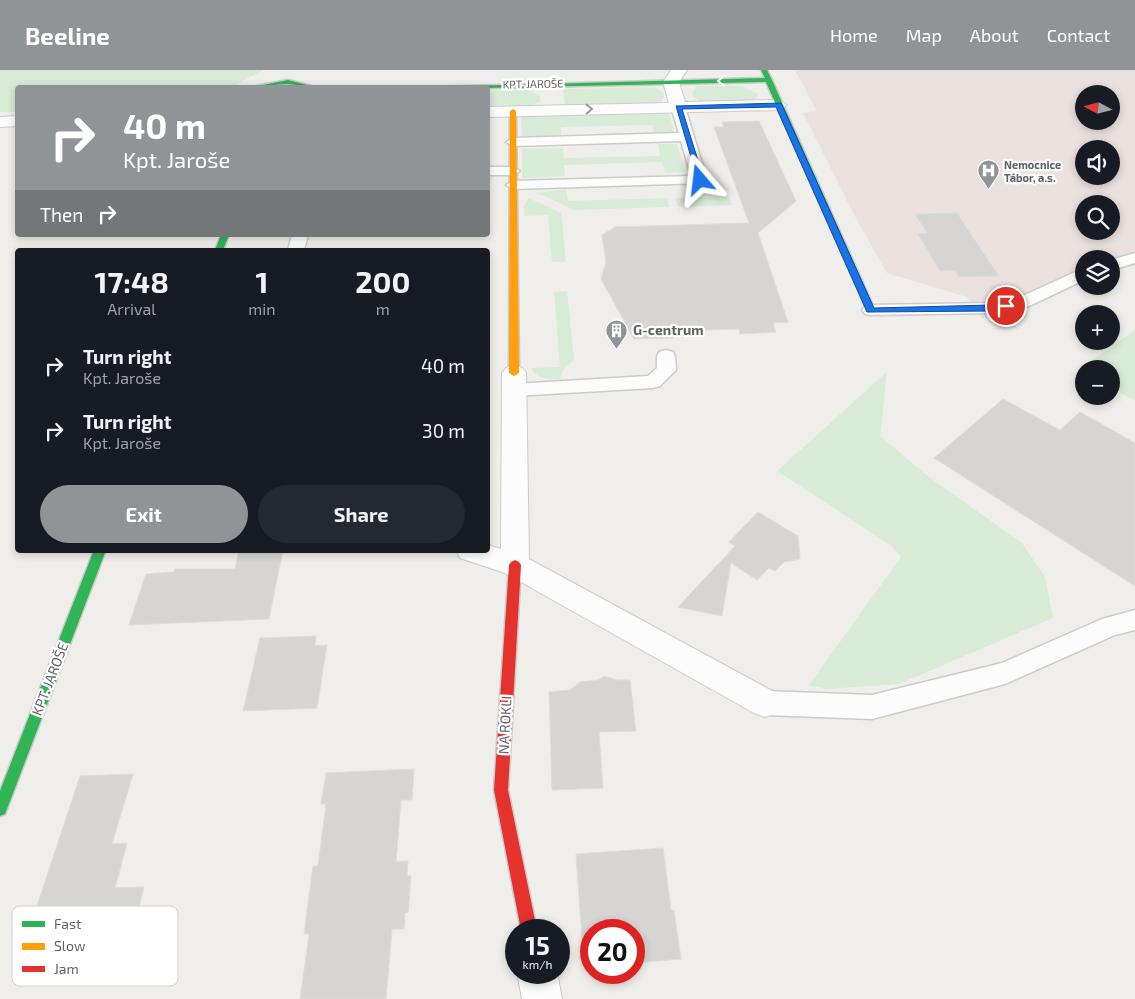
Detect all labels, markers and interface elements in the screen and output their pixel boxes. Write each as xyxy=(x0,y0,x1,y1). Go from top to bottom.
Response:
text: Beeline xyxy=(25,21,110,50)
text: Home xyxy=(830,24,878,46)
text: Map xyxy=(906,24,942,46)
text: About xyxy=(970,24,1019,46)
text: Contact xyxy=(1047,24,1110,46)
street label: KPT. JAROŠE xyxy=(503,76,563,91)
one-way arrow xyxy=(716,76,724,86)
north arrow xyxy=(1075,85,1120,130)
map controls xyxy=(1075,85,1120,405)
text: 40 m xyxy=(123,104,206,146)
one-way arrow xyxy=(585,104,593,115)
icon: right xyxy=(40,105,105,170)
button: sound xyxy=(1075,140,1120,185)
text: Kpt. Jaroše xyxy=(123,146,230,172)
position arrow xyxy=(673,153,725,205)
place label: Nemocnice Tábor, a.s. xyxy=(1004,158,1061,184)
hospital icon: Nemocnice Tábor, a.s. xyxy=(976,159,1000,190)
button: search xyxy=(1075,195,1120,240)
icon: right xyxy=(93,200,121,228)
text: Then xyxy=(40,203,83,226)
button: layers xyxy=(1075,250,1120,295)
text: 17:48 xyxy=(95,263,169,299)
text: 1 xyxy=(256,263,268,299)
text: 200 xyxy=(355,263,410,299)
pin xyxy=(985,285,1027,327)
icon: arrive xyxy=(992,292,1020,320)
text: Arrival xyxy=(107,299,156,318)
text: min xyxy=(248,299,276,318)
text: m xyxy=(376,299,390,318)
button: + xyxy=(1075,305,1120,350)
building icon: G-centrum xyxy=(605,318,629,349)
place label: G-centrum xyxy=(633,321,704,338)
text: Turn right xyxy=(83,345,171,368)
icon: right xyxy=(40,352,68,380)
text: 40 m xyxy=(421,354,465,377)
button: − xyxy=(1075,360,1120,405)
text: Kpt. Jaroše xyxy=(83,368,161,387)
text: Turn right xyxy=(83,410,171,433)
icon: right xyxy=(40,417,68,445)
text: 30 m xyxy=(422,419,465,442)
text: Kpt. Jaroše xyxy=(83,433,161,452)
button: Exit xyxy=(40,485,248,543)
button: Share xyxy=(258,485,465,543)
street label: KPT. JAROŠE xyxy=(28,640,71,718)
street label: NA ROKLI xyxy=(494,695,515,755)
legend xyxy=(12,906,178,986)
text: Fast xyxy=(54,915,81,932)
speed limit sign: 20 xyxy=(580,919,645,984)
text: 15 xyxy=(525,930,550,960)
text: Slow xyxy=(54,937,86,954)
text: km/h xyxy=(523,957,552,971)
text: Jam xyxy=(54,960,79,977)

